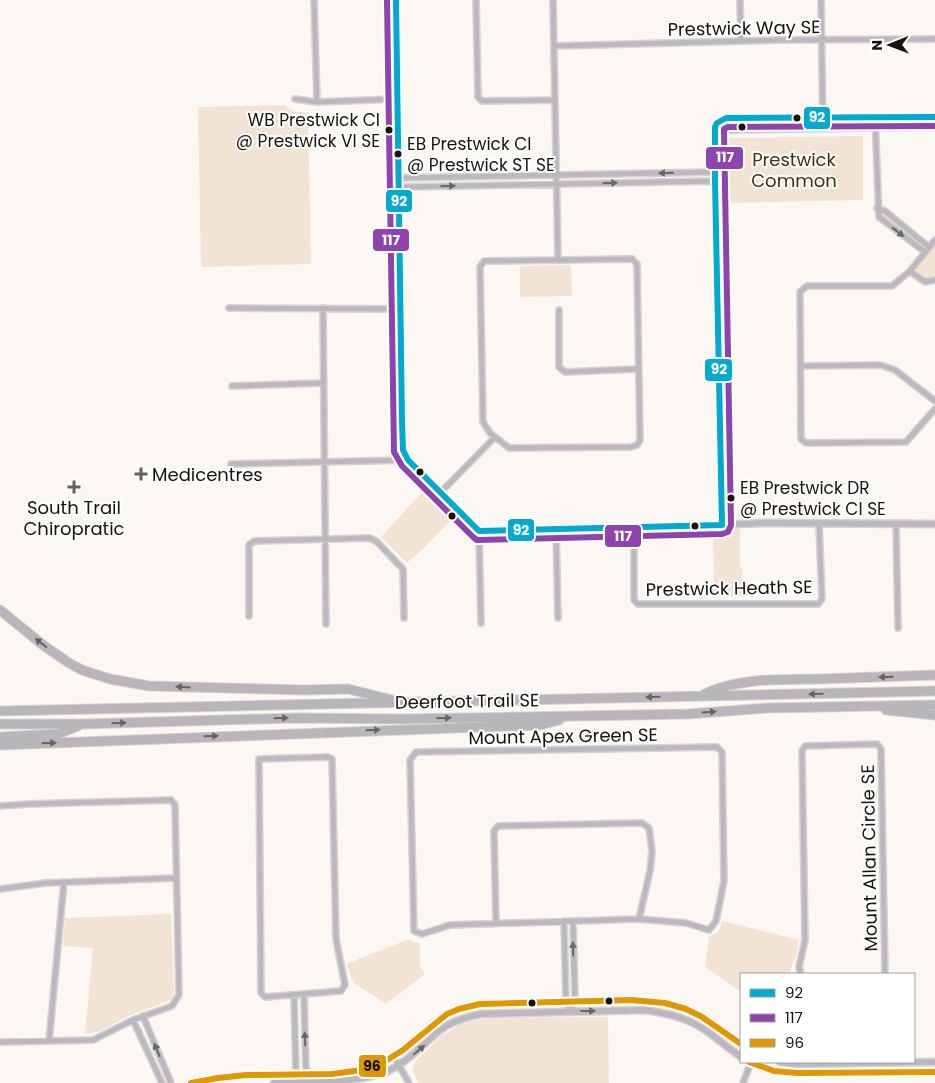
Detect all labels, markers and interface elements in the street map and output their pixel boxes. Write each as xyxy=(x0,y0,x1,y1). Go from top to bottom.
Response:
street label: Prestwick Way SE xyxy=(667,14,821,42)
north arrow xyxy=(865,20,915,70)
text: N xyxy=(867,40,887,51)
line badge: 92 xyxy=(803,106,831,130)
text: 92 xyxy=(809,107,825,127)
place label: WB Prestwick CI @ Prestwick VI SE xyxy=(236,108,380,153)
unlabelled marker xyxy=(792,113,802,123)
unlabelled marker xyxy=(737,122,747,132)
marker: WB Prestwick CI @ Prestwick VI SE xyxy=(384,125,394,135)
place label: EB Prestwick CI @ Prestwick ST SE xyxy=(407,132,555,177)
line badge: 117 xyxy=(705,146,744,170)
text: 117 xyxy=(716,147,735,167)
park label: Prestwick Common xyxy=(751,147,837,193)
marker: EB Prestwick CI @ Prestwick ST SE xyxy=(393,149,403,159)
one-way arrow xyxy=(658,169,674,177)
one-way arrow xyxy=(603,179,619,187)
one-way arrow xyxy=(440,182,456,190)
line badge: 92 xyxy=(385,189,413,213)
text: 92 xyxy=(391,191,407,211)
one-way arrow xyxy=(891,227,905,237)
line badge: 117 xyxy=(372,228,410,252)
text: 117 xyxy=(382,230,401,250)
line badge: 92 xyxy=(704,358,733,382)
text: 92 xyxy=(711,359,727,379)
place label: Medicentres xyxy=(152,462,263,487)
marker: Medicentres xyxy=(134,467,148,481)
unlabelled marker xyxy=(415,467,425,477)
place label: EB Prestwick DR @ Prestwick CI SE xyxy=(740,476,886,521)
marker: South Trail Chiropratic xyxy=(67,480,81,494)
marker: EB Prestwick DR @ Prestwick CI SE xyxy=(726,493,736,503)
place label: South Trail Chiropratic xyxy=(23,495,125,541)
unlabelled marker xyxy=(447,511,457,521)
line badge: 92 xyxy=(507,518,535,542)
text: 92 xyxy=(513,520,529,540)
unlabelled marker xyxy=(690,521,700,531)
line badge: 117 xyxy=(604,524,642,548)
text: 117 xyxy=(614,526,633,546)
street label: Prestwick Heath SE xyxy=(645,574,813,602)
one-way arrow xyxy=(35,638,48,649)
one-way arrow xyxy=(878,673,894,681)
one-way arrow xyxy=(175,683,191,691)
street label: Deerfoot Trail SE xyxy=(395,687,539,715)
one-way arrow xyxy=(808,690,824,698)
one-way arrow xyxy=(645,693,661,701)
one-way arrow xyxy=(702,708,718,716)
one-way arrow xyxy=(273,714,289,722)
one-way arrow xyxy=(436,714,452,722)
one-way arrow xyxy=(111,719,127,727)
street label: Mount Apex Green SE xyxy=(468,722,658,750)
one-way arrow xyxy=(366,726,382,734)
one-way arrow xyxy=(203,732,219,740)
one-way arrow xyxy=(41,739,57,747)
street label: Mount Allan Circle SE xyxy=(855,764,883,952)
one-way arrow xyxy=(569,941,577,957)
legend xyxy=(740,973,915,1063)
text: 92 xyxy=(785,982,803,1003)
unlabelled marker xyxy=(604,996,614,1006)
unlabelled marker xyxy=(527,998,537,1008)
one-way arrow xyxy=(580,1007,596,1015)
text: 117 xyxy=(785,1007,803,1028)
one-way arrow xyxy=(301,1031,309,1047)
text: 96 xyxy=(785,1032,804,1053)
one-way arrow xyxy=(152,1043,160,1057)
one-way arrow xyxy=(413,1044,426,1055)
line badge: 96 xyxy=(358,1054,387,1078)
text: 96 xyxy=(363,1056,381,1076)

